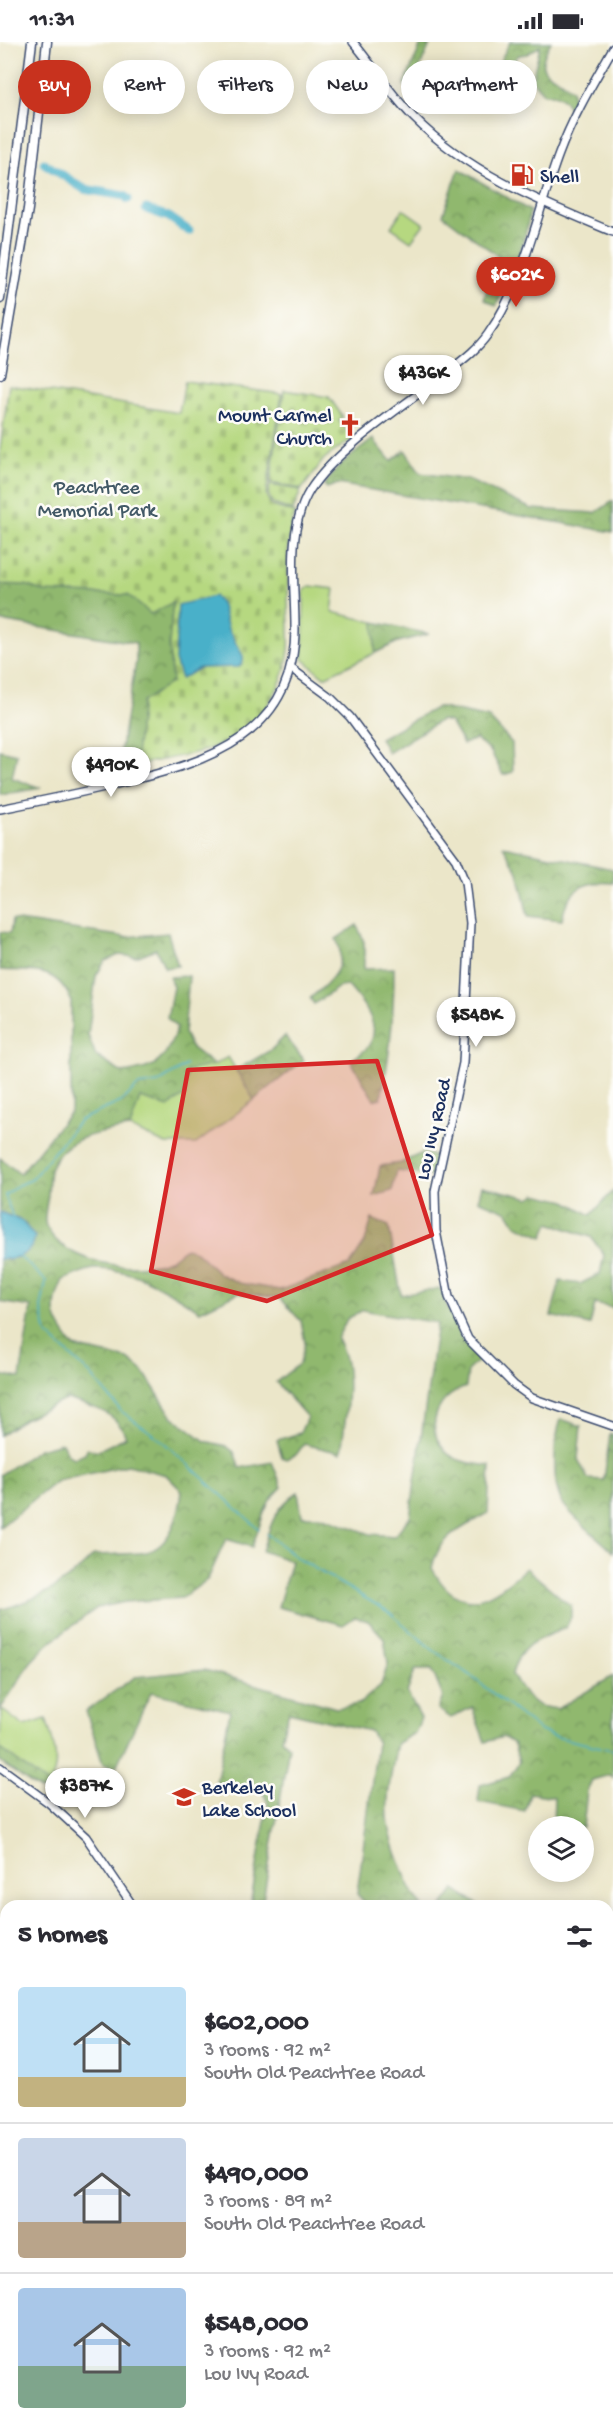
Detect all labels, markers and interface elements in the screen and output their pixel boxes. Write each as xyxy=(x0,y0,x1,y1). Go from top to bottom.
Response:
text: 11:31 xyxy=(30,8,75,34)
chip: Buy xyxy=(18,60,91,114)
chip: Rent xyxy=(103,60,185,114)
chip: Filters xyxy=(197,60,294,114)
chip: New xyxy=(306,60,389,114)
chip: Apartment xyxy=(401,60,537,114)
fuel station icon: Shell xyxy=(509,162,535,188)
place label: Shell xyxy=(540,167,579,190)
pin: $602K xyxy=(474,257,558,308)
text: $602K xyxy=(490,265,542,288)
pin: $436K xyxy=(381,355,465,406)
text: $436K xyxy=(398,363,448,386)
place label: Mount Carmel Church xyxy=(218,406,332,452)
church icon: Mount Carmel Church xyxy=(337,412,363,438)
park label: Peachtree Memorial Park xyxy=(38,478,158,524)
pin: $490K xyxy=(69,747,153,798)
text: $490K xyxy=(86,755,136,778)
pin: $548K xyxy=(434,997,518,1048)
text: $548K xyxy=(451,1005,501,1028)
street label: Lou Ivy Road xyxy=(413,1074,459,1183)
pin: $387K xyxy=(43,1768,127,1819)
text: $387K xyxy=(59,1776,111,1799)
place label: Berkeley Lake School xyxy=(201,1778,296,1824)
school or university icon: Berkeley Lake School xyxy=(171,1784,197,1810)
map controls xyxy=(528,1816,594,1882)
button: layers xyxy=(528,1816,594,1882)
icon: filters xyxy=(563,1920,596,1953)
text: 5 homes xyxy=(18,1921,107,1952)
text: $602,000 xyxy=(204,2009,309,2040)
icon: home xyxy=(66,2011,138,2083)
text: 3 rooms · 92 m² xyxy=(204,2040,331,2063)
text: South Old Peachtree Road xyxy=(204,2063,424,2086)
text: $490,000 xyxy=(204,2160,308,2191)
icon: home xyxy=(66,2162,138,2234)
text: 3 rooms · 89 m² xyxy=(204,2191,332,2214)
text: South Old Peachtree Road xyxy=(204,2214,424,2237)
text: $548,000 xyxy=(204,2310,308,2341)
icon: home xyxy=(66,2312,138,2384)
text: 3 rooms · 92 m² xyxy=(204,2341,331,2364)
text: Lou Ivy Road xyxy=(204,2364,308,2387)

